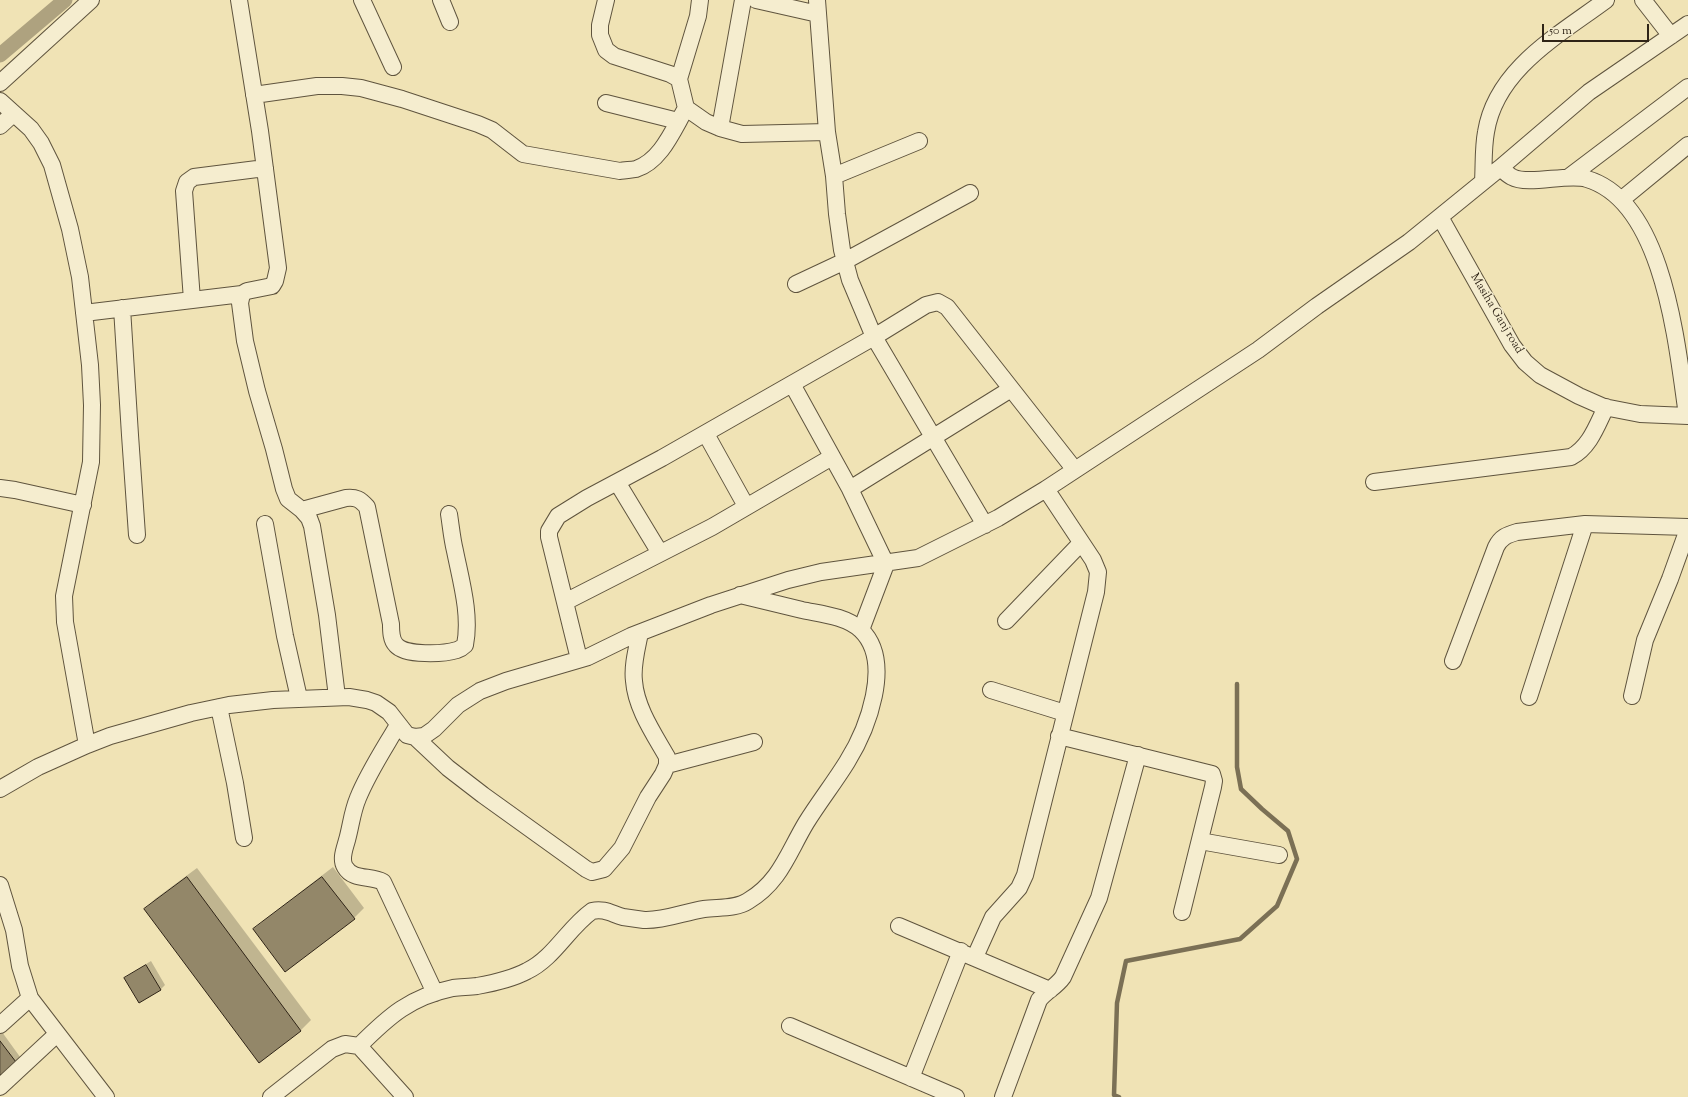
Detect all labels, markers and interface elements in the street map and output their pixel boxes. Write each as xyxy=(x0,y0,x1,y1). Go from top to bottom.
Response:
scale bar xyxy=(1544,16,1651,42)
text: 50 m xyxy=(1549,22,1572,40)
street label: Masiha Ganj road xyxy=(1466,271,1526,357)

